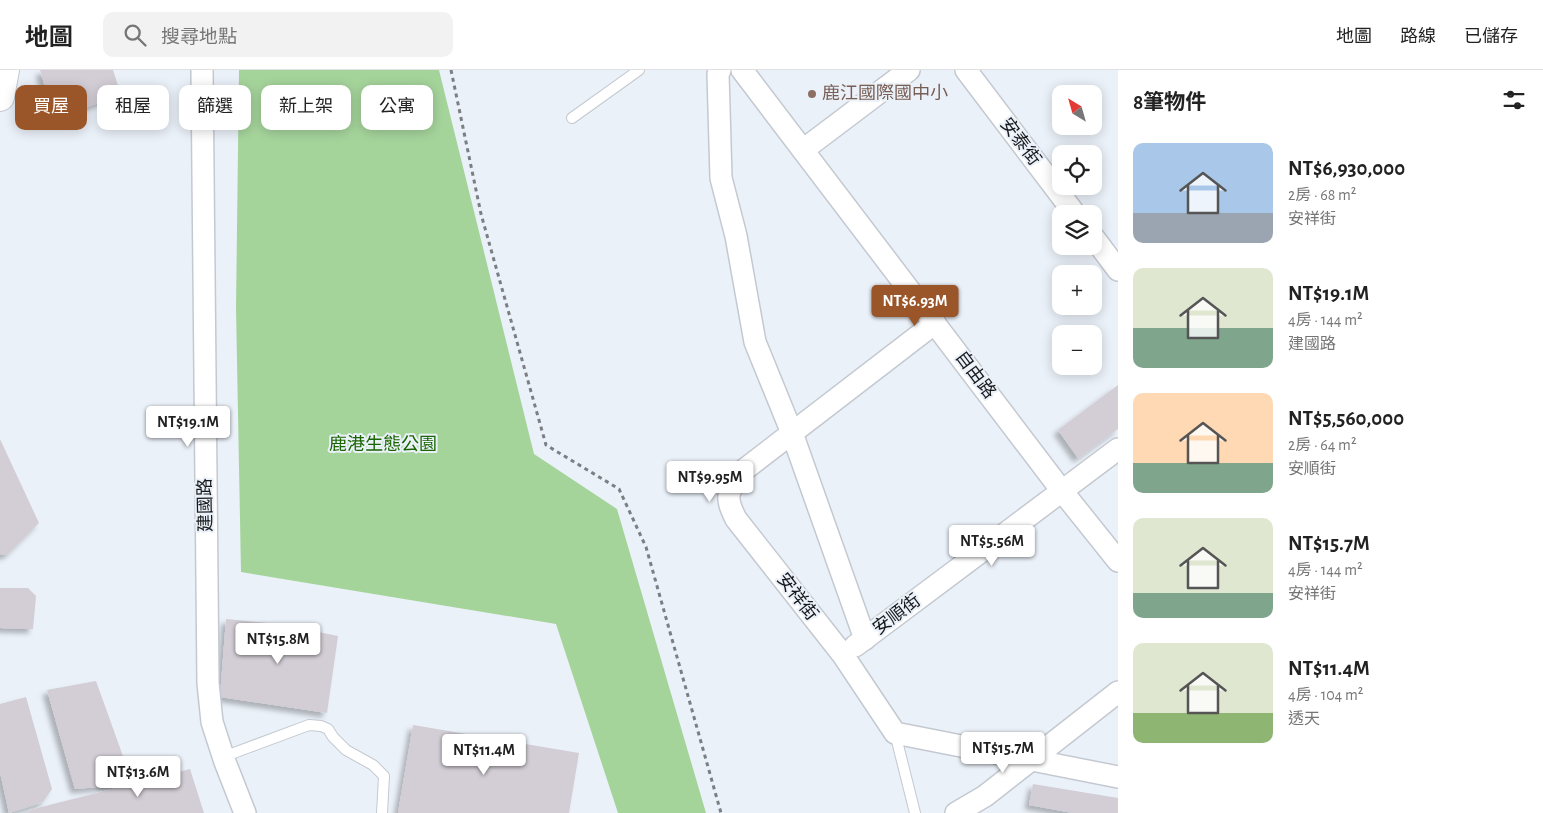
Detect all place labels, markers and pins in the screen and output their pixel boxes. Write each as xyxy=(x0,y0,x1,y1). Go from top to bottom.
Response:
place label: 鹿江國際國中小 xyxy=(822,83,948,103)
marker: 鹿江國際國中小 xyxy=(806,88,818,100)
pin: NT$6.93M xyxy=(863,284,967,327)
pin: NT$19.1M xyxy=(136,406,240,448)
pin: NT$9.95M xyxy=(658,460,762,503)
pin: NT$5.56M xyxy=(940,524,1044,567)
pin: NT$15.8M xyxy=(226,622,330,665)
pin: NT$15.7M xyxy=(951,732,1055,774)
pin: NT$11.4M xyxy=(432,734,536,776)
pin: NT$13.6M xyxy=(86,756,190,798)

